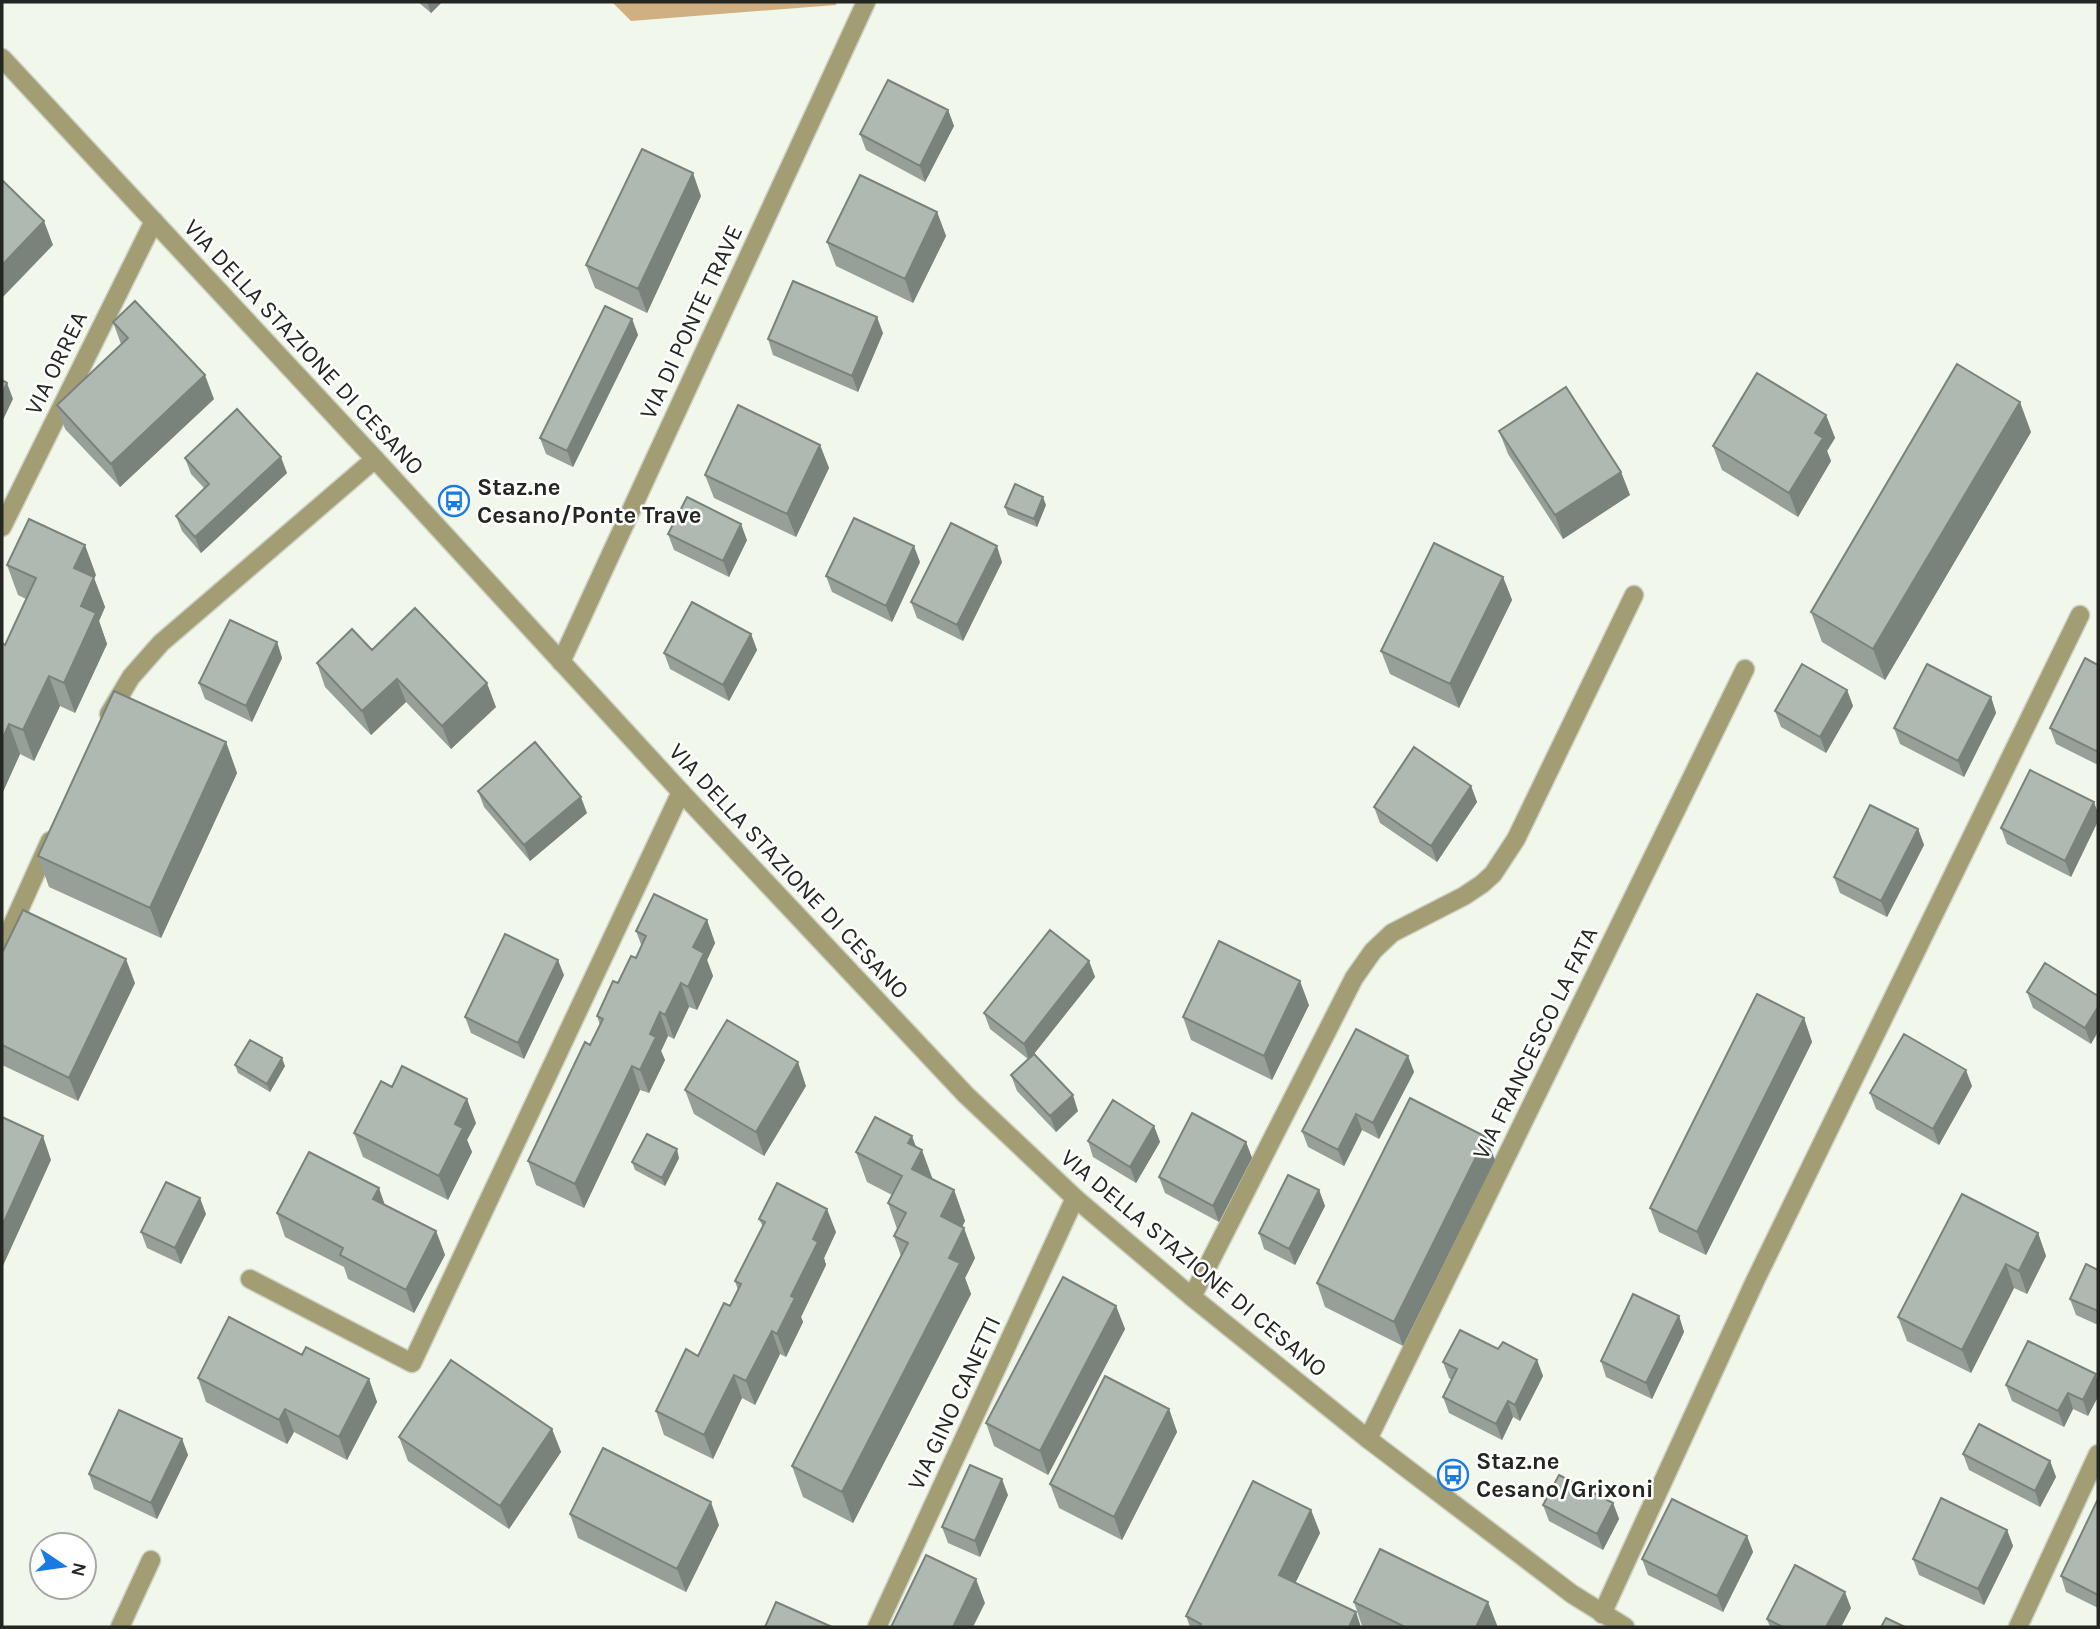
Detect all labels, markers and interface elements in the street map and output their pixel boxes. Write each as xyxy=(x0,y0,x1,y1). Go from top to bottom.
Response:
street label: VIA DELLA STAZIONE DI CESANO xyxy=(178,213,430,481)
street label: VIA DI PONTE TRAVE xyxy=(634,220,748,424)
street label: VIA ORREA xyxy=(19,306,93,419)
place label: Staz.ne Cesano/Ponte Trave xyxy=(477,473,702,529)
bus stop icon: Staz.ne Cesano/Ponte Trave xyxy=(437,484,471,518)
street label: VIA DELLA STAZIONE DI CESANO xyxy=(663,737,915,1005)
street label: VIA FRANCESCO LA FATA xyxy=(1466,922,1604,1164)
street label: VIA DELLA STAZIONE DI CESANO xyxy=(1055,1143,1333,1383)
street label: VIA GINO CANETTI xyxy=(901,1312,1007,1494)
place label: Staz.ne Cesano/Grixoni xyxy=(1476,1447,1654,1503)
bus stop icon: Staz.ne Cesano/Grixoni xyxy=(1436,1458,1470,1492)
north arrow xyxy=(28,1531,98,1601)
text: N xyxy=(66,1560,91,1579)

